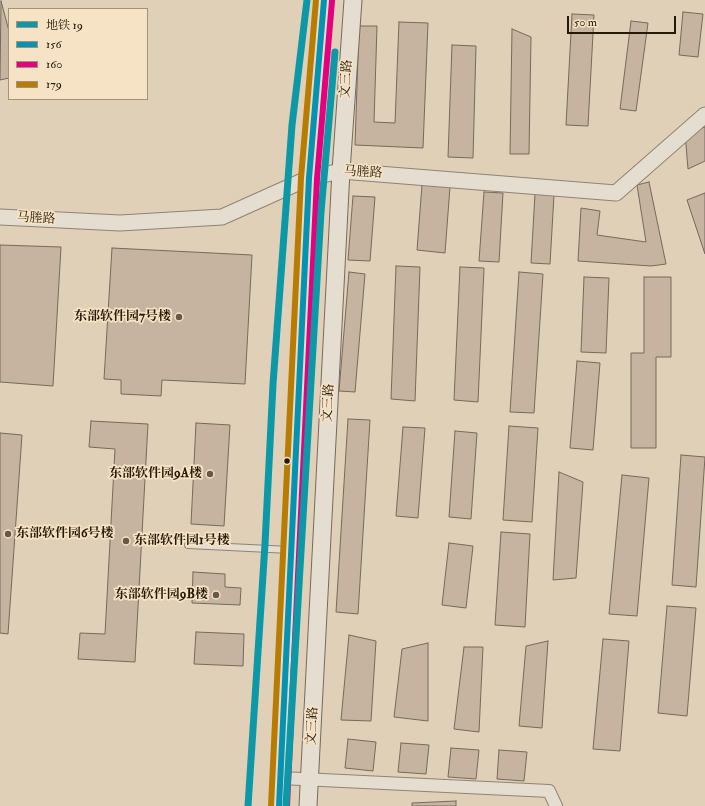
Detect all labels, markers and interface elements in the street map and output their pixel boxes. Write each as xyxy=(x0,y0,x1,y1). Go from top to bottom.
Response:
legend xyxy=(8,8,148,100)
scale bar xyxy=(569,8,678,34)
text: 50 m xyxy=(574,15,597,30)
text: 地铁 19 xyxy=(46,18,83,33)
text: 156 xyxy=(46,37,62,52)
text: 160 xyxy=(46,57,62,72)
street label: 文三路 xyxy=(338,59,356,99)
text: 179 xyxy=(46,77,62,92)
street label: 马塍路 xyxy=(343,164,383,182)
street label: 马塍路 xyxy=(16,210,56,228)
place label: 东部软件园7号楼 xyxy=(74,309,171,325)
marker: 东部软件园7号楼 xyxy=(174,312,184,322)
street label: 文三路 xyxy=(320,383,338,423)
unlabelled marker xyxy=(282,456,292,466)
place label: 东部软件园9A楼 xyxy=(109,466,202,482)
marker: 东部软件园9A楼 xyxy=(205,469,215,479)
place label: 东部软件园6号楼 xyxy=(16,526,114,542)
marker: 东部软件园6号楼 xyxy=(3,529,13,539)
place label: 东部软件园1号楼 xyxy=(134,533,230,549)
marker: 东部软件园1号楼 xyxy=(121,536,131,546)
place label: 东部软件园9B楼 xyxy=(115,587,208,603)
marker: 东部软件园9B楼 xyxy=(211,590,221,600)
street label: 文三路 xyxy=(304,706,322,746)

